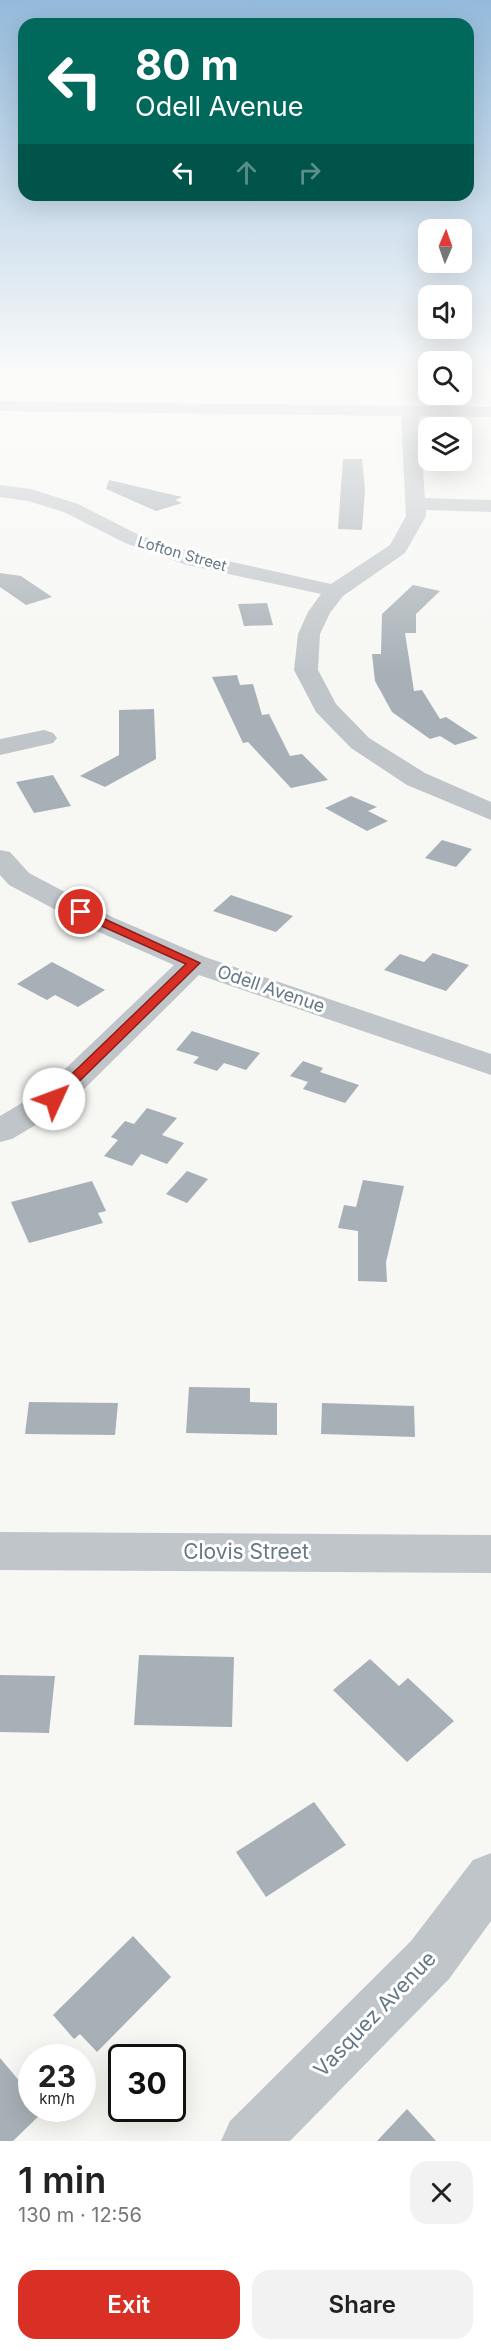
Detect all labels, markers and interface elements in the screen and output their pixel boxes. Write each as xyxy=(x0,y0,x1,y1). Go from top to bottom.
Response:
text: 80 m xyxy=(135,39,239,90)
icon: left xyxy=(36,42,114,120)
text: Odell Avenue xyxy=(135,90,303,123)
icon: left xyxy=(167,156,200,189)
icon: ahead xyxy=(230,156,263,189)
icon: right xyxy=(293,156,326,189)
north arrow xyxy=(418,219,472,273)
map controls xyxy=(418,219,472,471)
button: sound xyxy=(418,285,472,339)
button: search xyxy=(418,351,472,405)
button: layers xyxy=(418,417,472,471)
street label: Lofton Street xyxy=(135,532,229,575)
pin xyxy=(55,886,106,937)
icon: arrive xyxy=(64,895,97,928)
street label: Odell Avenue xyxy=(215,960,328,1017)
position arrow xyxy=(22,1067,86,1131)
street label: Clovis Street xyxy=(183,1539,309,1564)
street label: Vasquez Avenue xyxy=(308,1946,441,2082)
speed limit sign: 30 xyxy=(108,2044,186,2122)
text: 23 xyxy=(38,2058,76,2094)
text: km/h xyxy=(39,2089,75,2108)
text: 1 min xyxy=(18,2158,106,2202)
button: close xyxy=(410,2161,473,2224)
text: 130 m · 12:56 xyxy=(18,2203,142,2227)
button: Exit xyxy=(18,2270,240,2339)
button: Share xyxy=(252,2270,473,2339)

